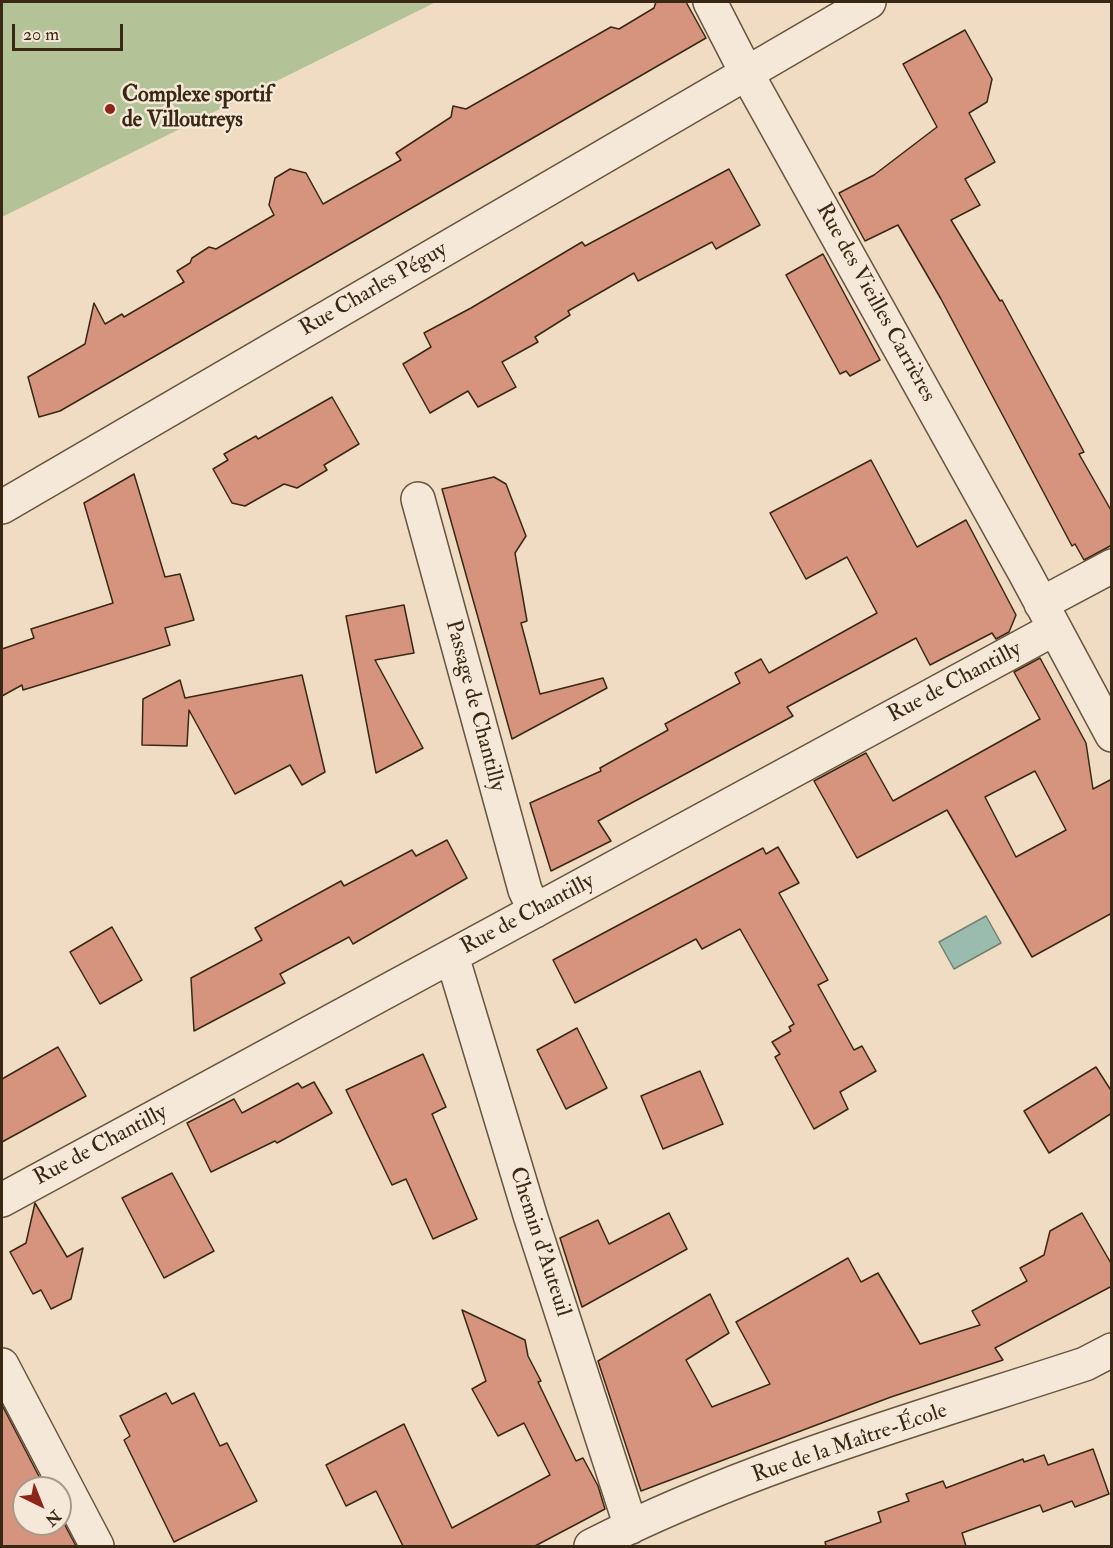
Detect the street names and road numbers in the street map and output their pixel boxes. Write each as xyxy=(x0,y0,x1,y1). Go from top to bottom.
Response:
street label: Rue des Vieilles Carrières xyxy=(809,199,941,407)
street label: Rue Charles Péguy xyxy=(296,237,452,343)
street label: Passage de Chantilly xyxy=(438,617,510,795)
street label: Rue de Chantilly xyxy=(884,637,1026,729)
street label: Rue de Chantilly xyxy=(457,869,599,961)
street label: Rue de Chantilly xyxy=(30,1100,172,1192)
street label: Chemin d'Auteuil xyxy=(502,1164,576,1320)
street label: Rue de la Maître-École xyxy=(749,1398,951,1490)

